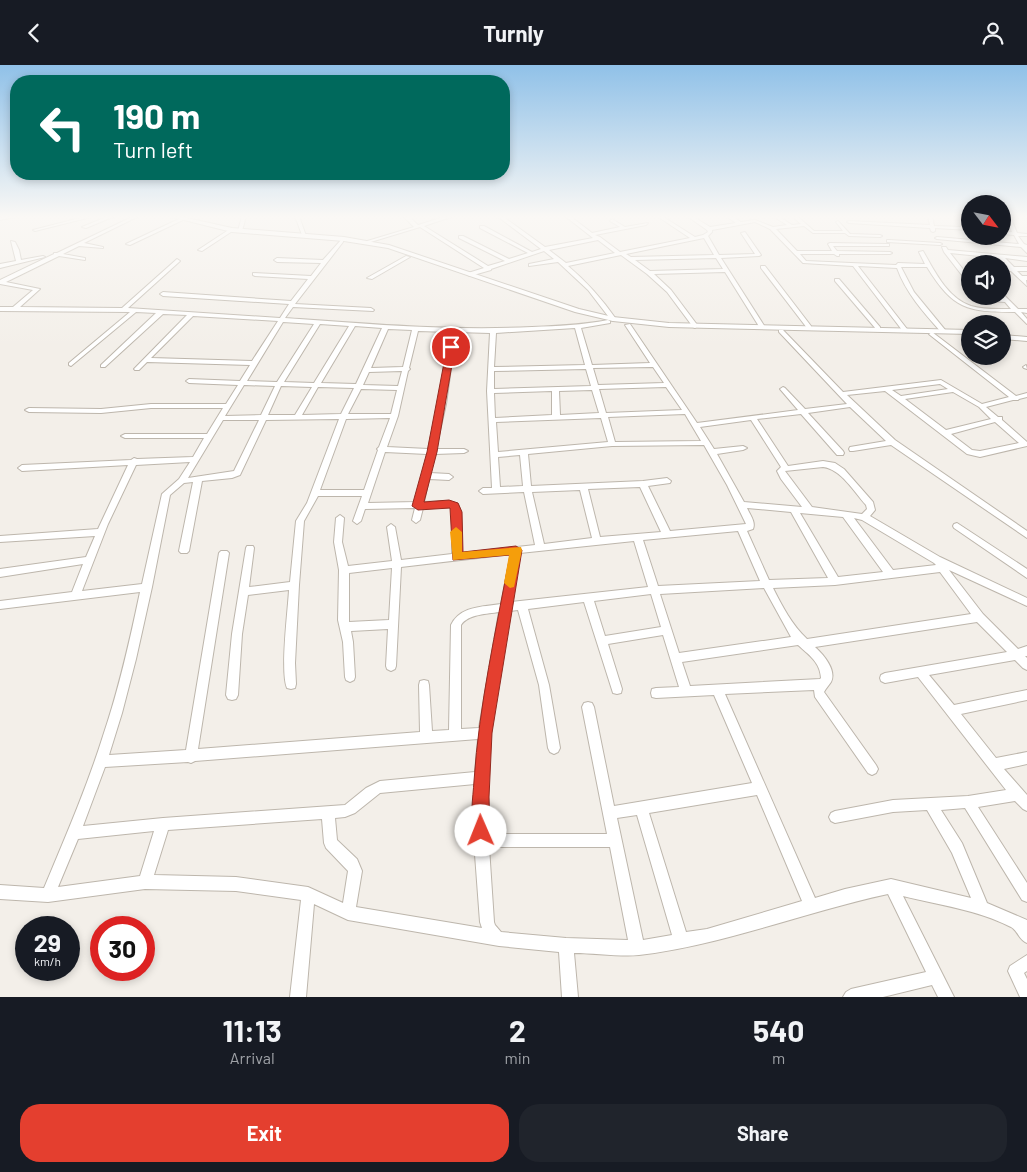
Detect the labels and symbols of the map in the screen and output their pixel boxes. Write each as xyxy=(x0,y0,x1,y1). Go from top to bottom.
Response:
north arrow xyxy=(961,195,1011,245)
pin xyxy=(430,326,472,368)
position arrow xyxy=(454,804,506,856)
speed limit sign: 30 xyxy=(90,916,155,981)

